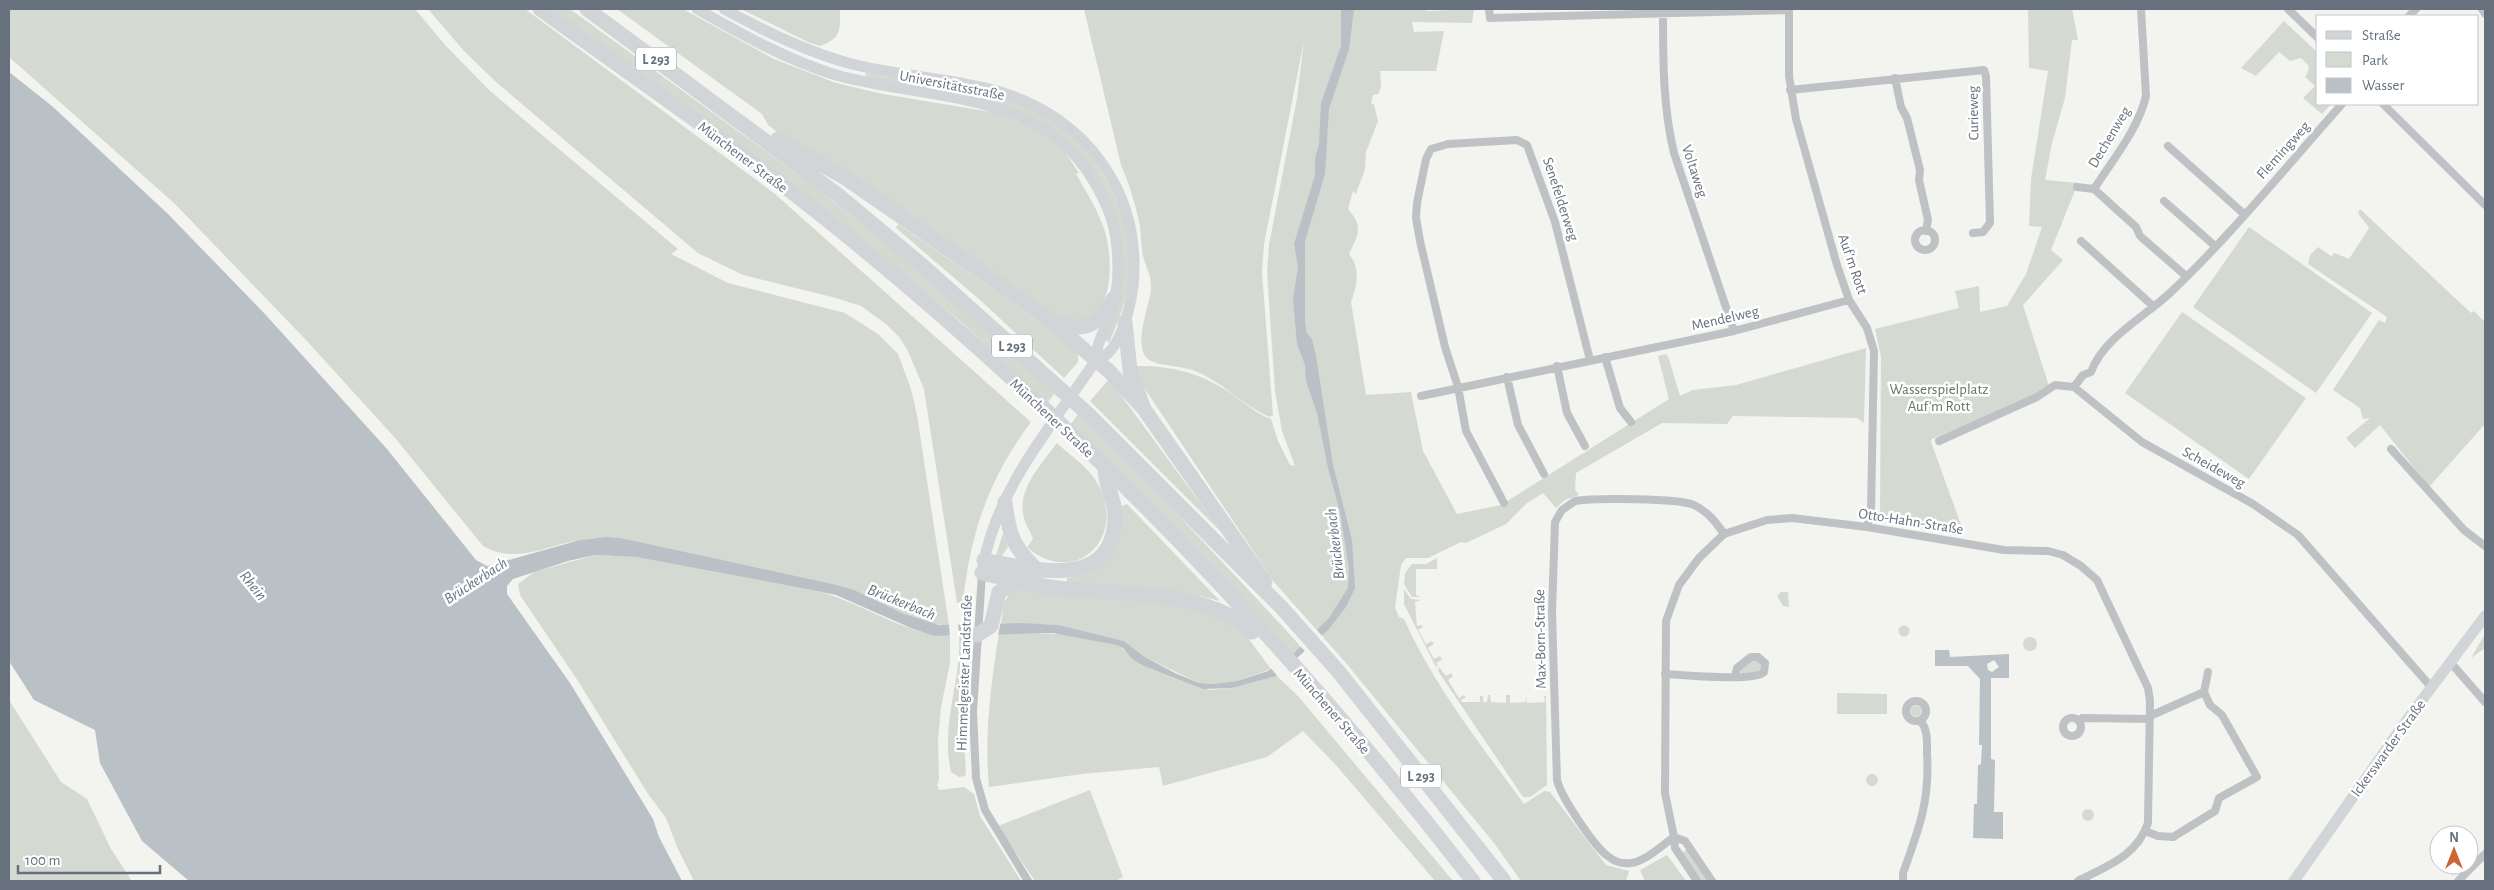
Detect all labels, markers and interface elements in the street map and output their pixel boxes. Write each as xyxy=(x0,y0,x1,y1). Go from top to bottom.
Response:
legend xyxy=(2316,15,2479,105)
text: Straße xyxy=(2362,28,2401,43)
road number: L 293 xyxy=(636,48,676,70)
text: Park xyxy=(2362,53,2388,68)
street label: Universitätsstraße xyxy=(898,68,1006,103)
text: Wasser xyxy=(2362,78,2405,93)
street label: Curieweg xyxy=(1966,85,1981,140)
street label: Dechenweg xyxy=(2085,103,2134,170)
street label: Flemingweg xyxy=(2254,118,2313,182)
street label: Münchener Straße xyxy=(695,119,790,196)
street label: Voltaweg xyxy=(1679,143,1710,200)
street label: Senefelderweg xyxy=(1540,155,1581,243)
street label: Auf'm Rott xyxy=(1835,232,1870,296)
street label: Mendelweg xyxy=(1690,303,1761,334)
road number: L 293 xyxy=(992,334,1032,358)
street label: Münchener Straße xyxy=(1007,376,1096,461)
park label: Wasserspielplatz Auf'm Rott xyxy=(1889,382,1989,414)
street label: Scheideweg xyxy=(2180,444,2248,491)
street label: Otto-Hahn-Straße xyxy=(1857,506,1965,537)
water label: Brückerbach xyxy=(1323,507,1347,580)
water label: Brückerbach xyxy=(441,555,510,607)
water label: Rhein xyxy=(237,568,270,603)
water label: Brückerbach xyxy=(865,581,938,623)
street label: Max-Born-Straße xyxy=(1532,589,1549,689)
street label: Himmelgeister Landstraße xyxy=(954,595,975,751)
street label: Münchener Straße xyxy=(1291,666,1373,757)
street label: Ickerswarder Straße xyxy=(2348,697,2428,799)
road number: L 293 xyxy=(1401,764,1441,788)
north arrow xyxy=(2429,825,2479,875)
text: N xyxy=(2449,831,2459,845)
scale bar xyxy=(18,842,160,874)
text: 100 m xyxy=(25,853,60,868)

